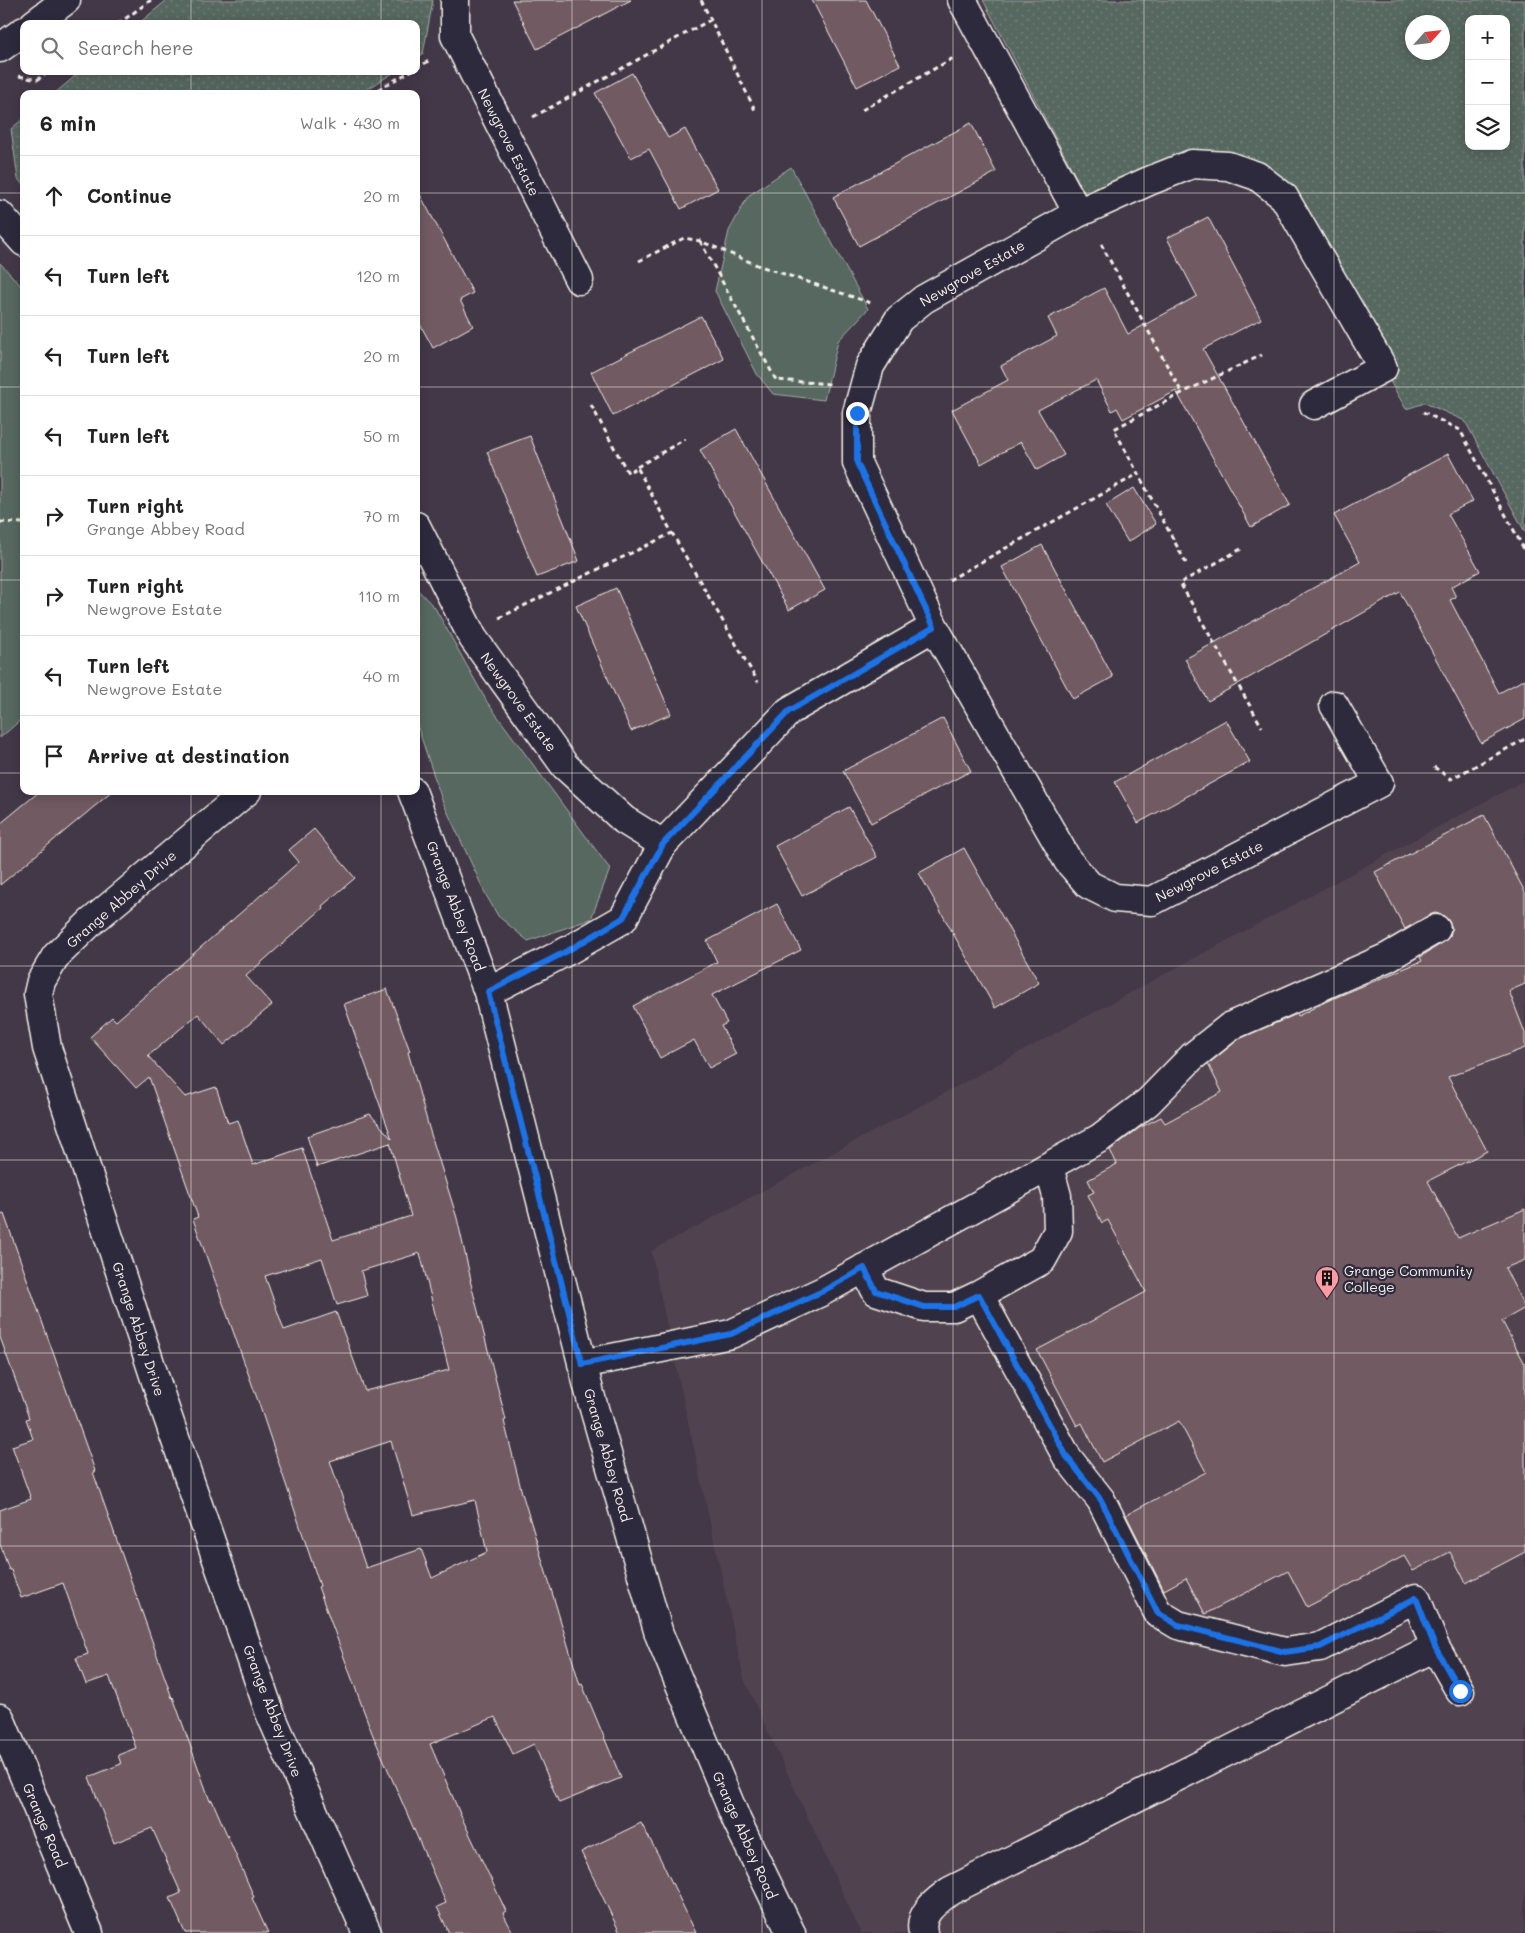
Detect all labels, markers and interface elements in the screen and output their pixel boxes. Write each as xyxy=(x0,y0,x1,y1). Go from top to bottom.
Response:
north arrow xyxy=(1405,15,1450,60)
map controls xyxy=(1465,15,1510,150)
button: + xyxy=(1465,15,1510,60)
search box xyxy=(20,20,420,75)
icon: search xyxy=(38,34,66,62)
text: Search here xyxy=(78,35,194,60)
button: − xyxy=(1465,60,1510,105)
street label: Newgrove Estate xyxy=(474,85,544,199)
button: layers xyxy=(1465,105,1510,150)
text: 6 min xyxy=(40,109,96,136)
text: Walk · 430 m xyxy=(300,112,400,133)
icon: ahead xyxy=(40,182,68,210)
text: Continue xyxy=(87,183,172,208)
text: 20 m xyxy=(363,185,400,206)
street label: Newgrove Estate xyxy=(916,235,1028,311)
icon: left xyxy=(40,262,68,290)
text: Turn left xyxy=(87,263,170,288)
text: 120 m xyxy=(356,265,400,286)
icon: left xyxy=(40,342,68,370)
text: Turn left xyxy=(87,343,170,368)
text: 20 m xyxy=(363,345,400,366)
route end xyxy=(846,402,869,425)
icon: left xyxy=(40,422,68,450)
text: Turn left xyxy=(87,423,170,448)
text: 50 m xyxy=(363,425,400,446)
text: Turn right xyxy=(87,493,184,518)
icon: right xyxy=(40,502,68,530)
text: 70 m xyxy=(363,505,400,526)
text: Grange Abbey Road xyxy=(87,518,245,539)
text: Turn right xyxy=(87,573,184,598)
icon: right xyxy=(40,582,68,610)
text: 110 m xyxy=(358,585,400,606)
text: Newgrove Estate xyxy=(87,598,222,619)
street label: Newgrove Estate xyxy=(477,649,561,755)
text: Turn left xyxy=(87,653,170,678)
icon: left xyxy=(40,662,68,690)
text: 40 m xyxy=(363,665,400,686)
text: Newgrove Estate xyxy=(87,678,222,699)
icon: arrive xyxy=(40,742,68,770)
text: Arrive at destination xyxy=(87,743,290,768)
street label: Newgrove Estate xyxy=(1152,836,1266,906)
street label: Grange Abbey Road xyxy=(422,838,490,974)
street label: Grange Abbey Drive xyxy=(62,846,180,952)
street label: Grange Abbey Drive xyxy=(108,1259,170,1399)
place label: Grange Community College xyxy=(1344,1261,1473,1296)
building icon: Grange Community College xyxy=(1314,1265,1340,1299)
street label: Grange Abbey Road xyxy=(580,1386,636,1524)
street label: Grange Abbey Drive xyxy=(239,1642,307,1780)
route start xyxy=(1449,1680,1472,1703)
street label: Grange Abbey Road xyxy=(708,1768,782,1902)
street label: Grange Road xyxy=(19,1780,71,1870)

